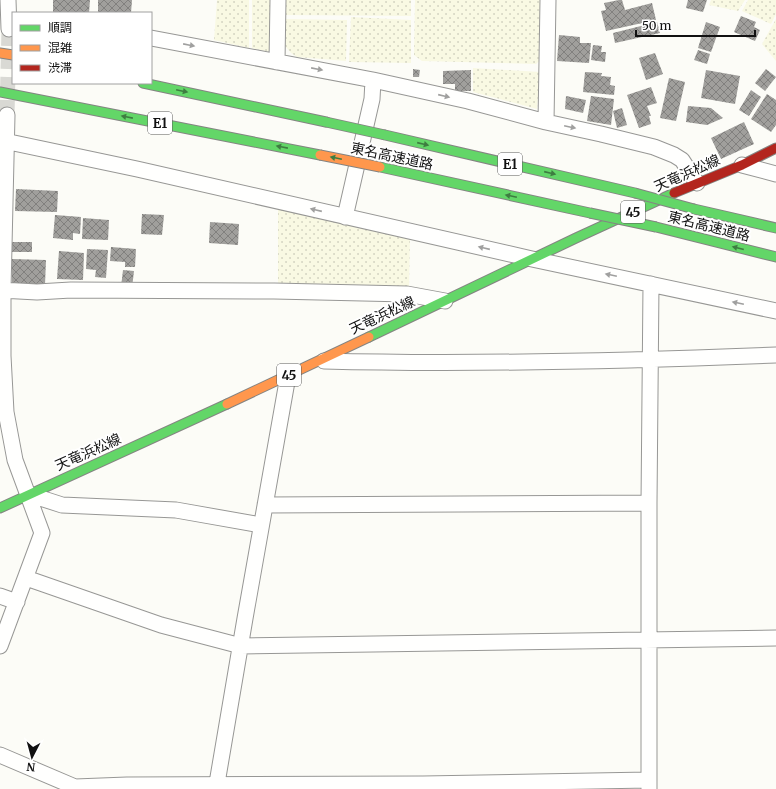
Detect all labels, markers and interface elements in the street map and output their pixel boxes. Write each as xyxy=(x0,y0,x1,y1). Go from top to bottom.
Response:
legend xyxy=(12,12,152,84)
scale bar xyxy=(636,12,755,38)
text: 50 m xyxy=(642,18,671,33)
text: 順調 xyxy=(48,20,72,35)
text: 混雑 xyxy=(48,40,72,55)
one-way arrow xyxy=(183,42,195,48)
text: 渋滞 xyxy=(48,60,72,75)
one-way arrow xyxy=(311,66,323,72)
one-way arrow xyxy=(175,89,188,95)
one-way arrow xyxy=(438,93,451,99)
road number: E1 xyxy=(148,112,172,134)
one-way arrow xyxy=(121,113,133,119)
one-way arrow xyxy=(564,125,577,131)
street label: 東名高速道路 xyxy=(349,138,435,174)
one-way arrow xyxy=(417,142,429,148)
one-way arrow xyxy=(276,144,288,150)
street label: 天竜浜松線 xyxy=(651,151,723,195)
road number: E1 xyxy=(498,153,522,175)
one-way arrow xyxy=(330,155,342,161)
one-way arrow xyxy=(544,171,556,177)
one-way arrow xyxy=(504,193,517,199)
road number: 45 xyxy=(621,201,645,223)
one-way arrow xyxy=(310,207,322,213)
street label: 東名高速道路 xyxy=(666,207,752,245)
one-way arrow xyxy=(732,244,744,250)
one-way arrow xyxy=(478,245,490,251)
one-way arrow xyxy=(605,272,617,278)
street label: 天竜浜松線 xyxy=(346,292,418,338)
one-way arrow xyxy=(732,300,744,306)
road number: 45 xyxy=(277,364,301,386)
street label: 天竜浜松線 xyxy=(52,430,124,474)
north arrow xyxy=(12,737,52,777)
text: N xyxy=(26,759,36,774)

